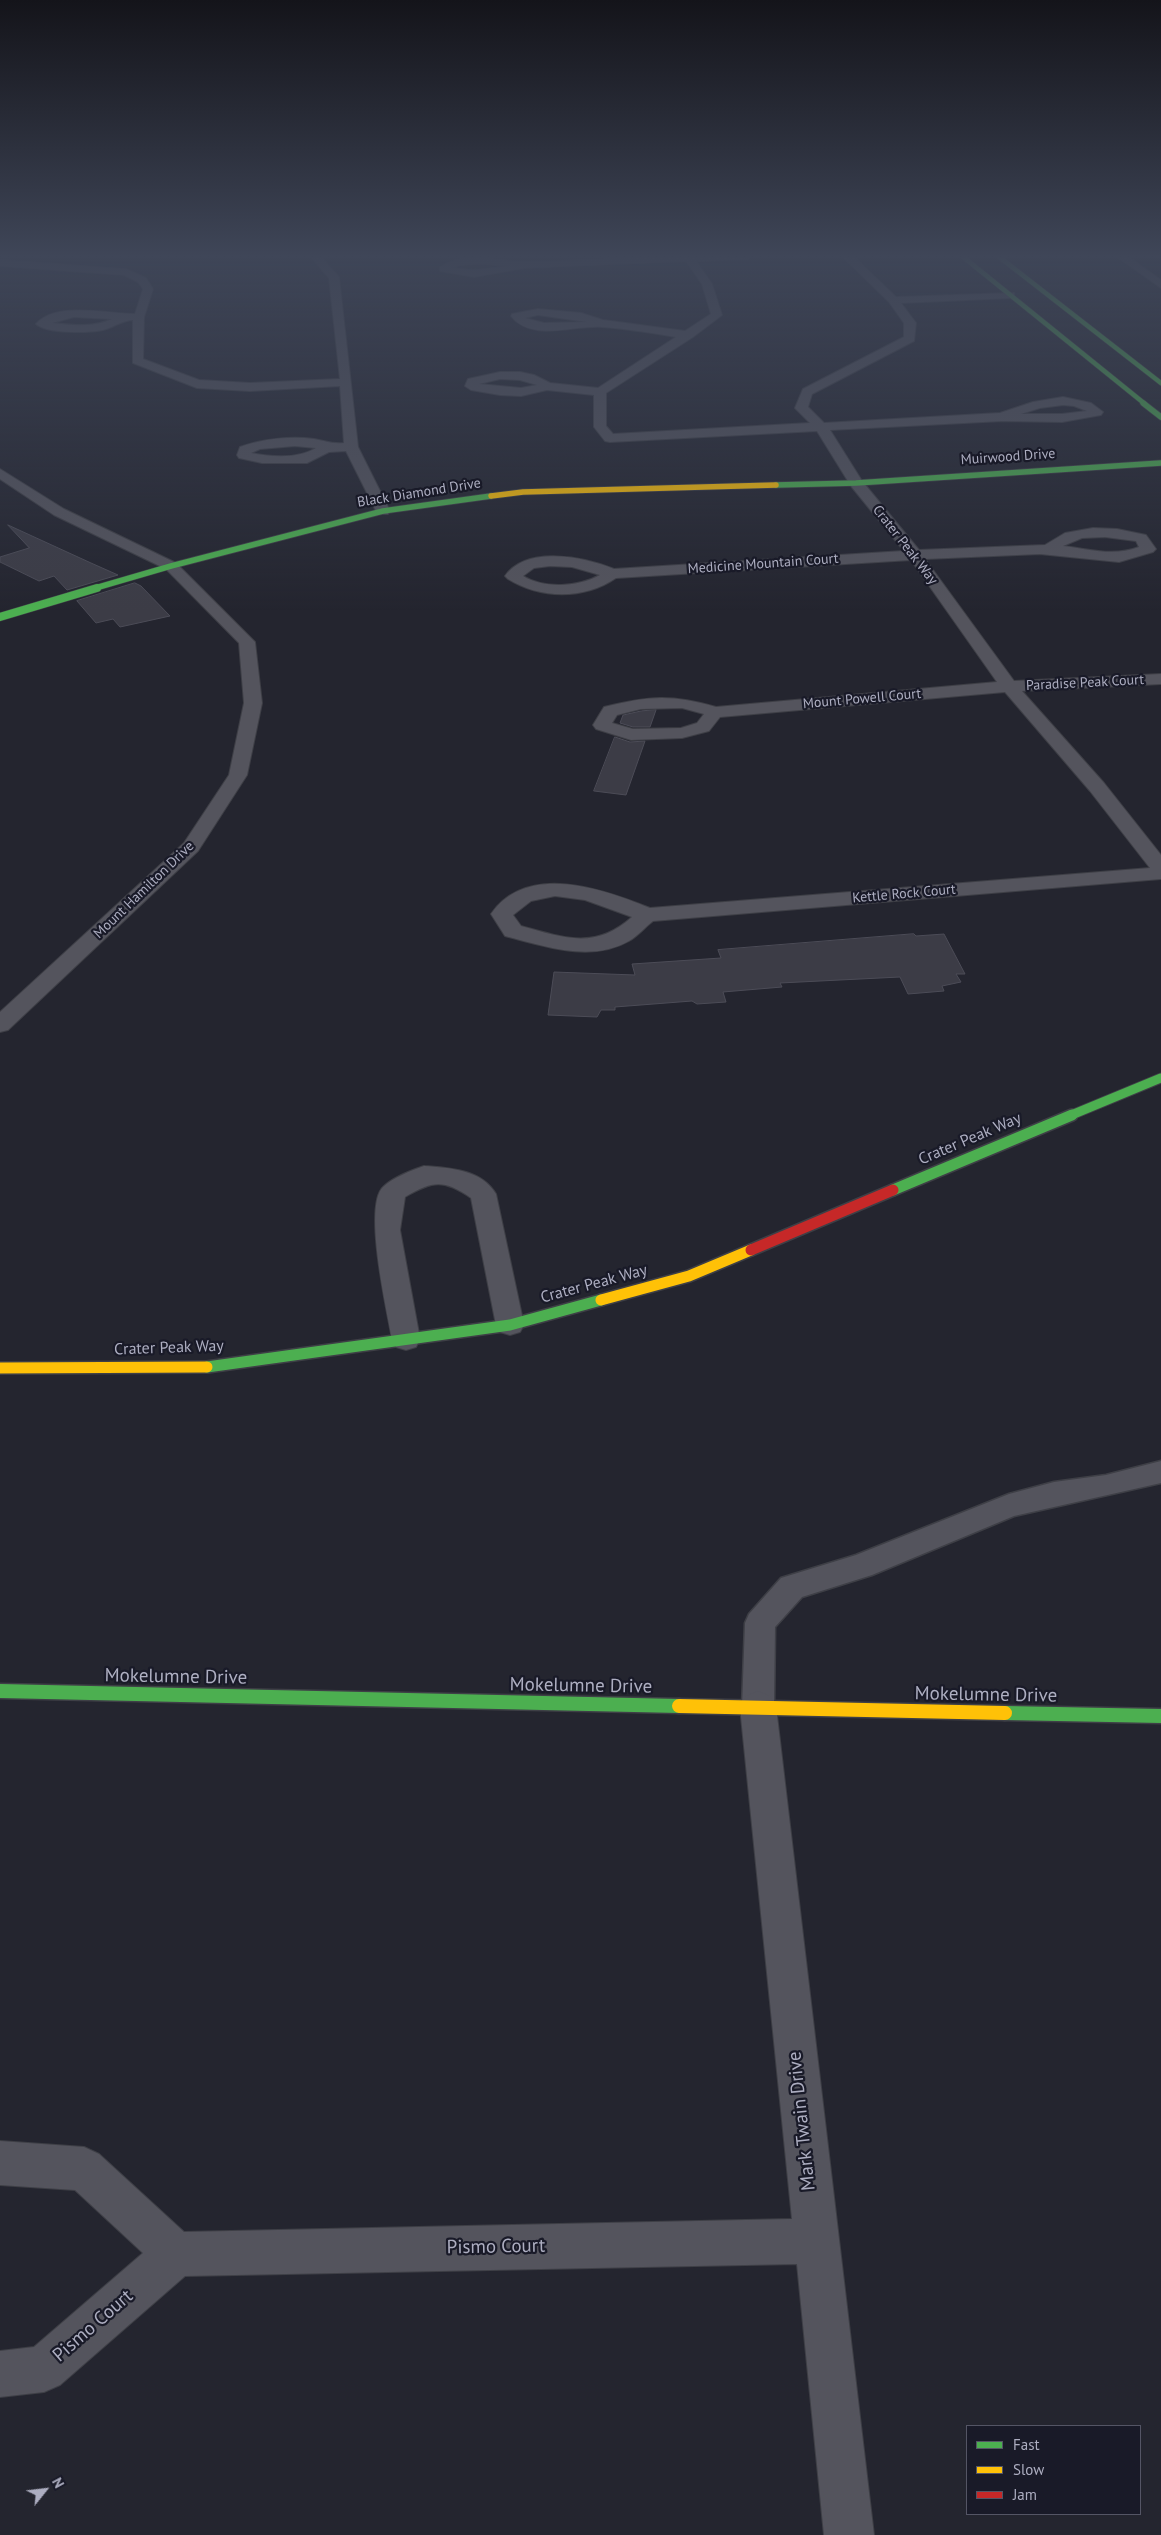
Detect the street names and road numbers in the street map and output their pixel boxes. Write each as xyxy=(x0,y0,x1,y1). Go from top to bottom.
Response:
street label: Muirwood Drive xyxy=(960,445,1056,469)
street label: Black Diamond Drive xyxy=(356,475,482,511)
street label: Crater Peak Way xyxy=(869,502,941,588)
street label: Medicine Mountain Court xyxy=(687,550,839,578)
street label: Paradise Peak Court xyxy=(1025,672,1145,694)
street label: Mount Powell Court xyxy=(802,685,922,713)
street label: Mount Hamilton Drive xyxy=(90,838,198,942)
street label: Kettle Rock Court xyxy=(852,881,956,907)
street label: Crater Peak Way xyxy=(916,1109,1024,1169)
street label: Crater Peak Way xyxy=(539,1261,649,1307)
street label: Crater Peak Way xyxy=(114,1336,224,1360)
street label: Mokelumne Drive xyxy=(104,1664,248,1690)
street label: Mokelumne Drive xyxy=(509,1673,653,1699)
street label: Mokelumne Drive xyxy=(914,1682,1058,1708)
street label: Mark Twain Drive xyxy=(783,2050,821,2192)
street label: Pismo Court xyxy=(447,2235,545,2259)
street label: Pismo Court xyxy=(48,2285,138,2367)

